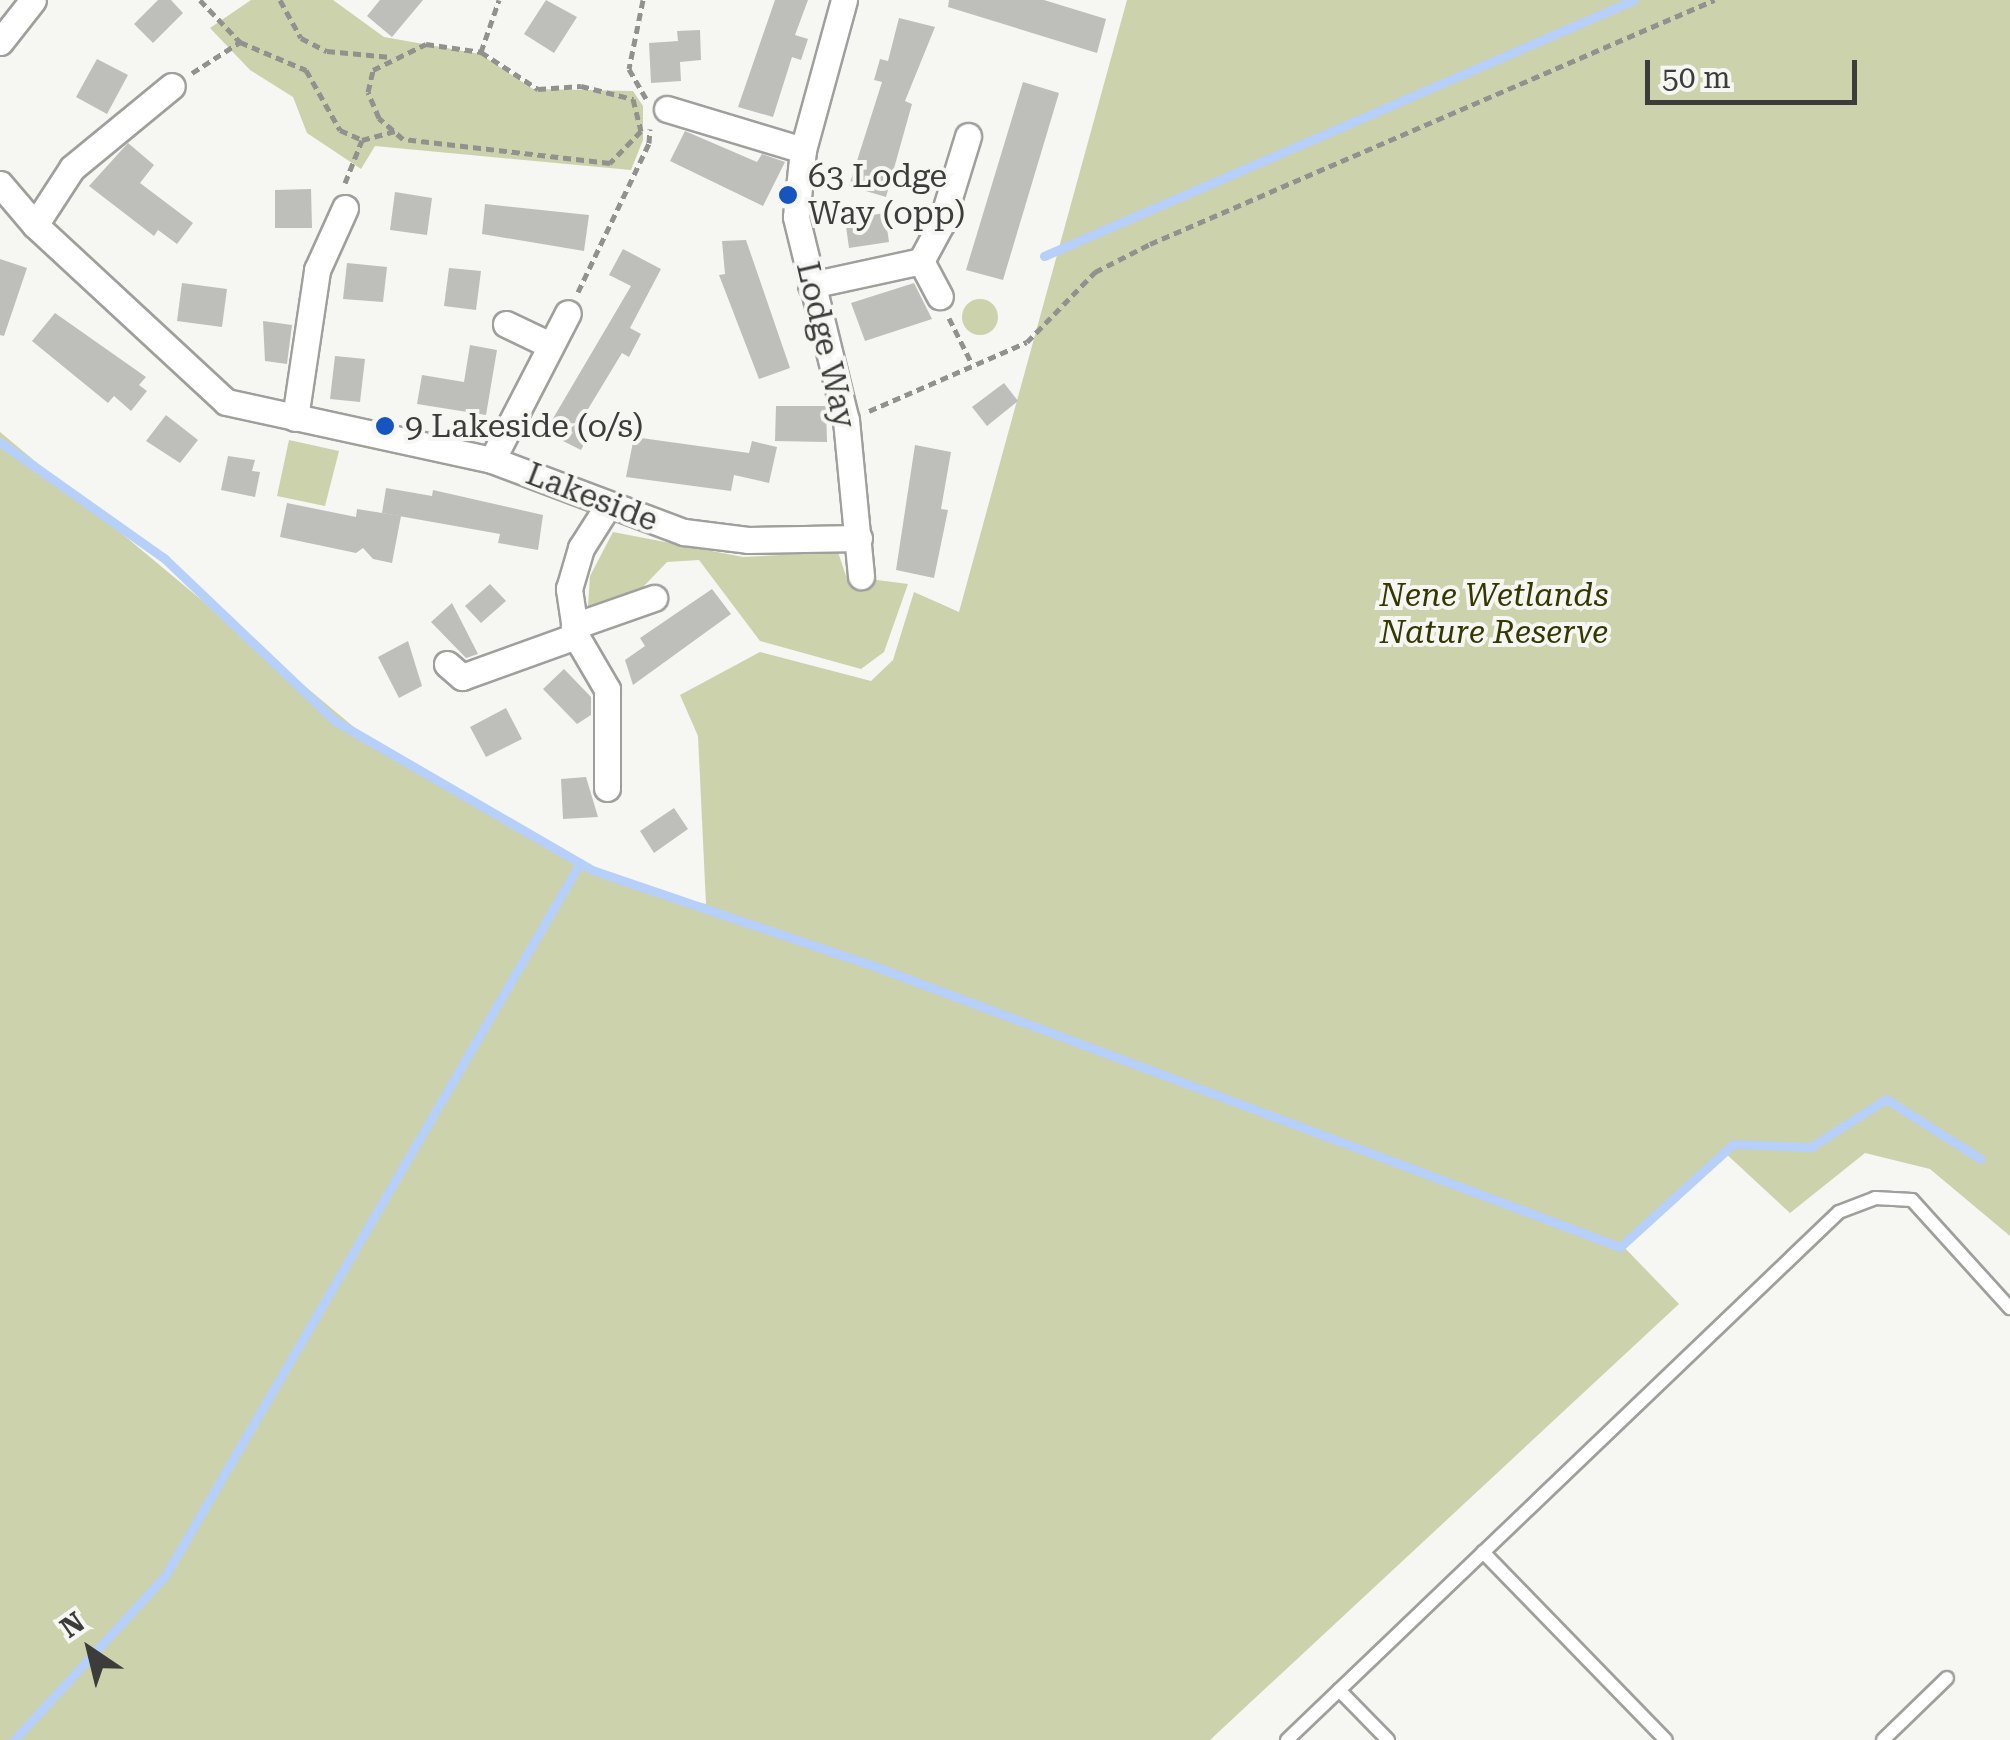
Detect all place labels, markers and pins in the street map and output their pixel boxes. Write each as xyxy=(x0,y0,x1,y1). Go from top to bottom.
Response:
place label: 63 Lodge Way (opp) xyxy=(808,158,965,233)
marker: 63 Lodge Way (opp) xyxy=(777,184,799,206)
place label: 9 Lakeside (o/s) xyxy=(405,407,643,445)
marker: 9 Lakeside (o/s) xyxy=(374,415,396,437)

